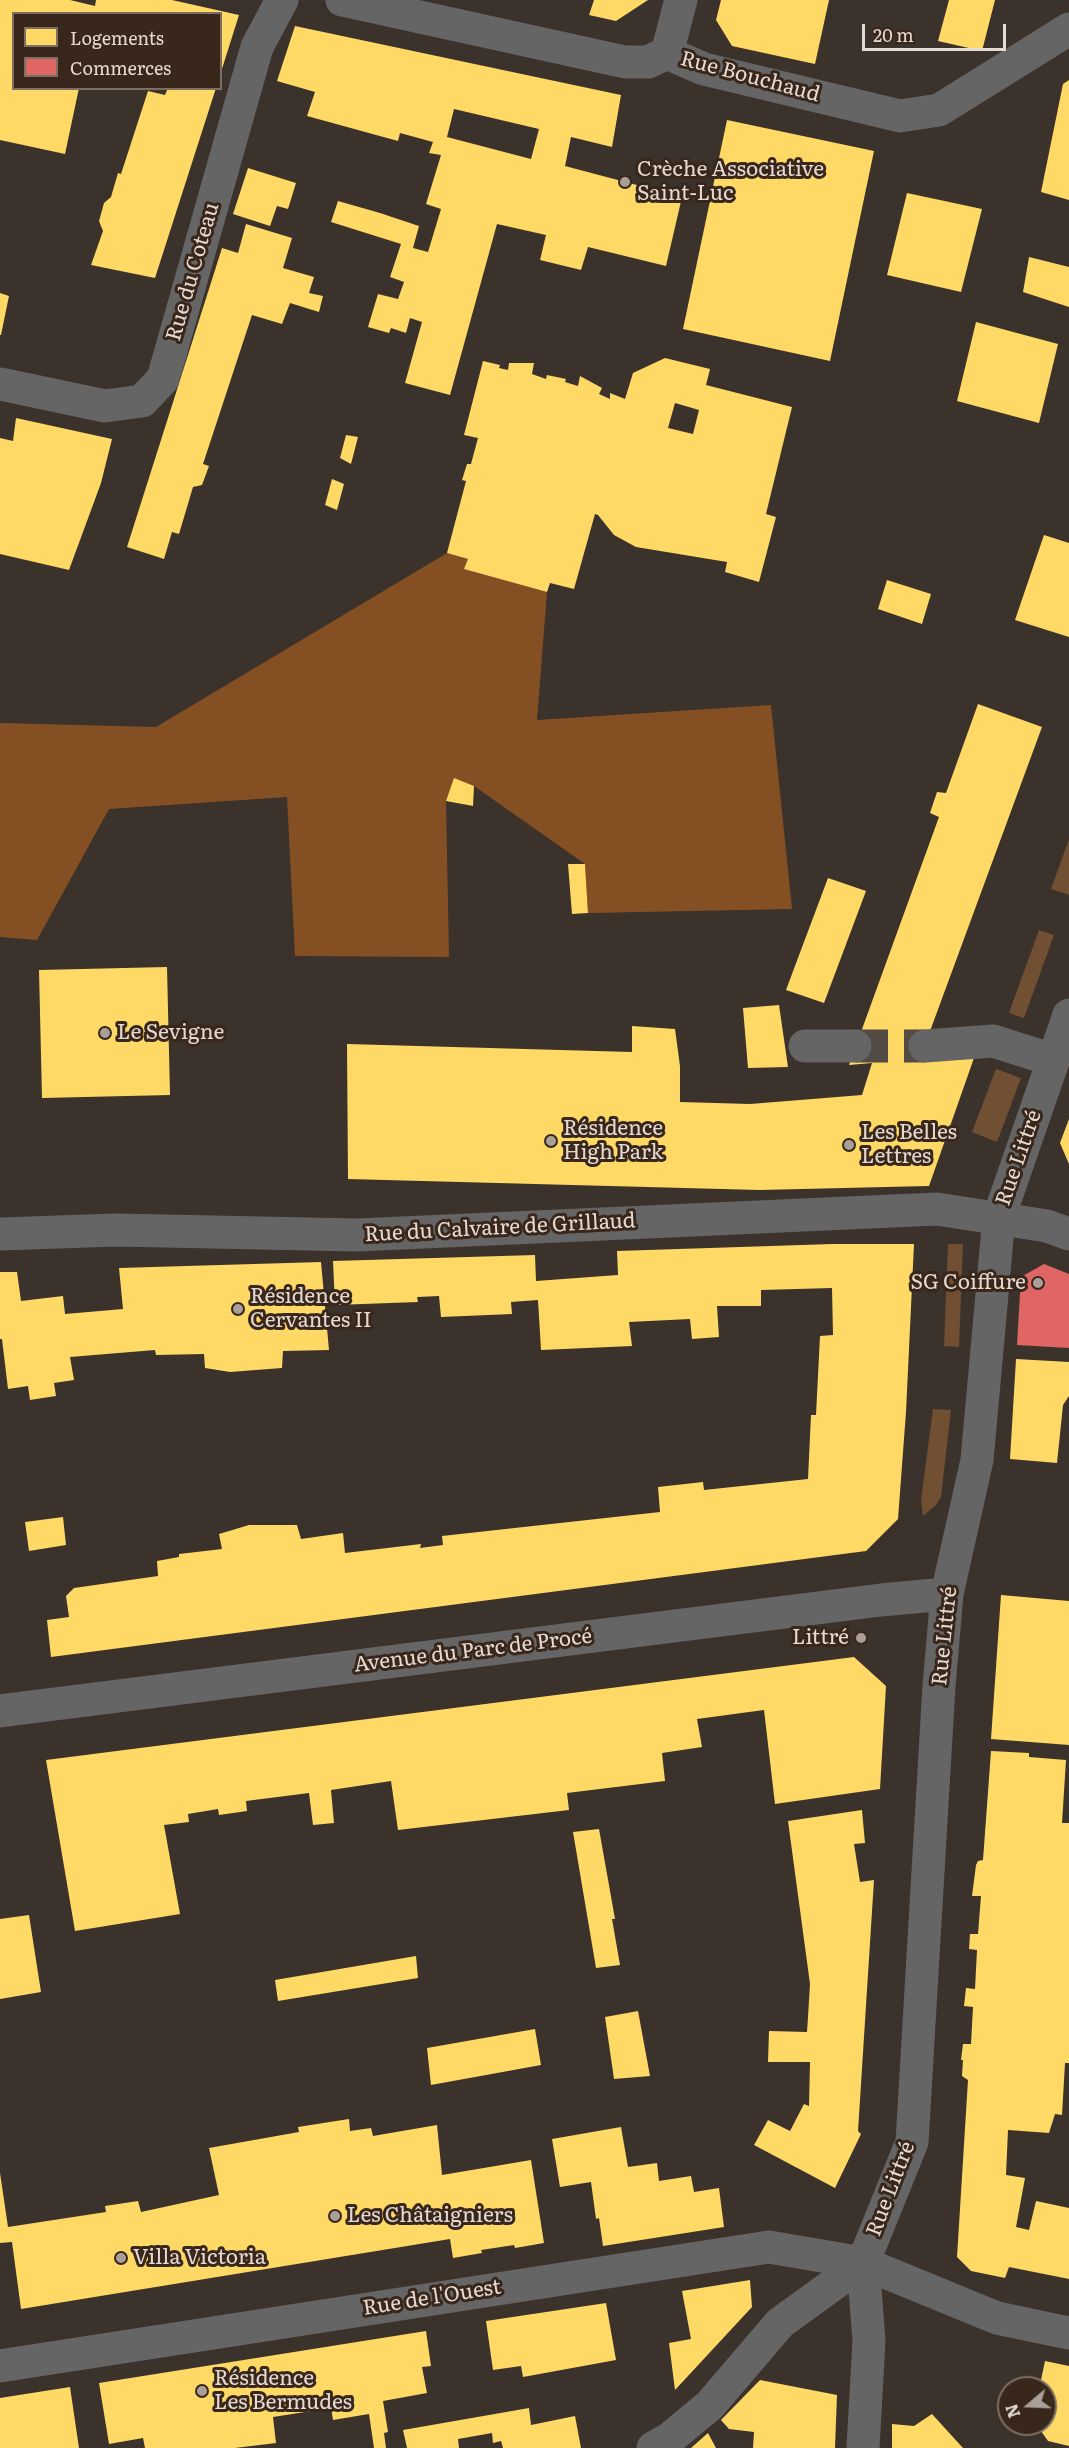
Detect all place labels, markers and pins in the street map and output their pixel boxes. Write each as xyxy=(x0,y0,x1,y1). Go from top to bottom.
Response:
place label: Crèche Associative Saint-Luc xyxy=(637,157,824,207)
marker: Crèche Associative Saint-Luc xyxy=(618,175,632,189)
place label: Le Sevigne xyxy=(117,1020,224,1046)
marker: Le Sevigne xyxy=(98,1026,112,1040)
place label: Résidence High Park xyxy=(563,1116,663,1166)
place label: Les Belles Lettres xyxy=(861,1120,957,1170)
marker: Résidence High Park xyxy=(544,1134,558,1148)
marker: Les Belles Lettres xyxy=(842,1138,856,1152)
place label: SG Coiffure xyxy=(910,1270,1026,1296)
marker: SG Coiffure xyxy=(1031,1276,1045,1290)
place label: Résidence Cervantes II xyxy=(250,1284,372,1334)
marker: Résidence Cervantes II xyxy=(231,1302,245,1316)
place label: Littré xyxy=(792,1625,849,1651)
marker: Littré xyxy=(854,1631,868,1645)
place label: Les Châtaigniers xyxy=(347,2203,513,2229)
marker: Les Châtaigniers xyxy=(328,2209,342,2223)
place label: Villa Victoria xyxy=(133,2245,266,2271)
marker: Villa Victoria xyxy=(114,2251,128,2265)
place label: Résidence Les Bermudes xyxy=(214,2366,352,2416)
marker: Résidence Les Bermudes xyxy=(195,2384,209,2398)

